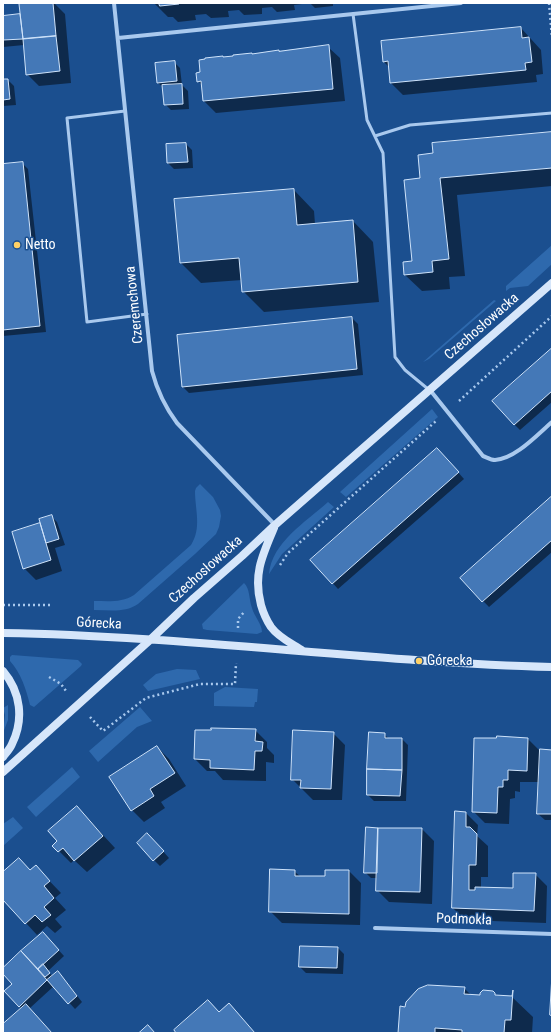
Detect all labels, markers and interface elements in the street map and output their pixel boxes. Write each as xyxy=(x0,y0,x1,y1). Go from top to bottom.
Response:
place label: Netto xyxy=(25,237,55,253)
marker: Netto xyxy=(12,240,22,250)
street label: Czeremchowa xyxy=(123,265,147,345)
street label: Czechosłowacka xyxy=(441,290,523,364)
street label: Czechosłowacka xyxy=(166,533,246,607)
street label: Górecka xyxy=(76,614,122,634)
place label: Górecka xyxy=(427,653,472,669)
marker: Górecka xyxy=(414,656,424,666)
street label: Podmokła xyxy=(436,911,492,929)

